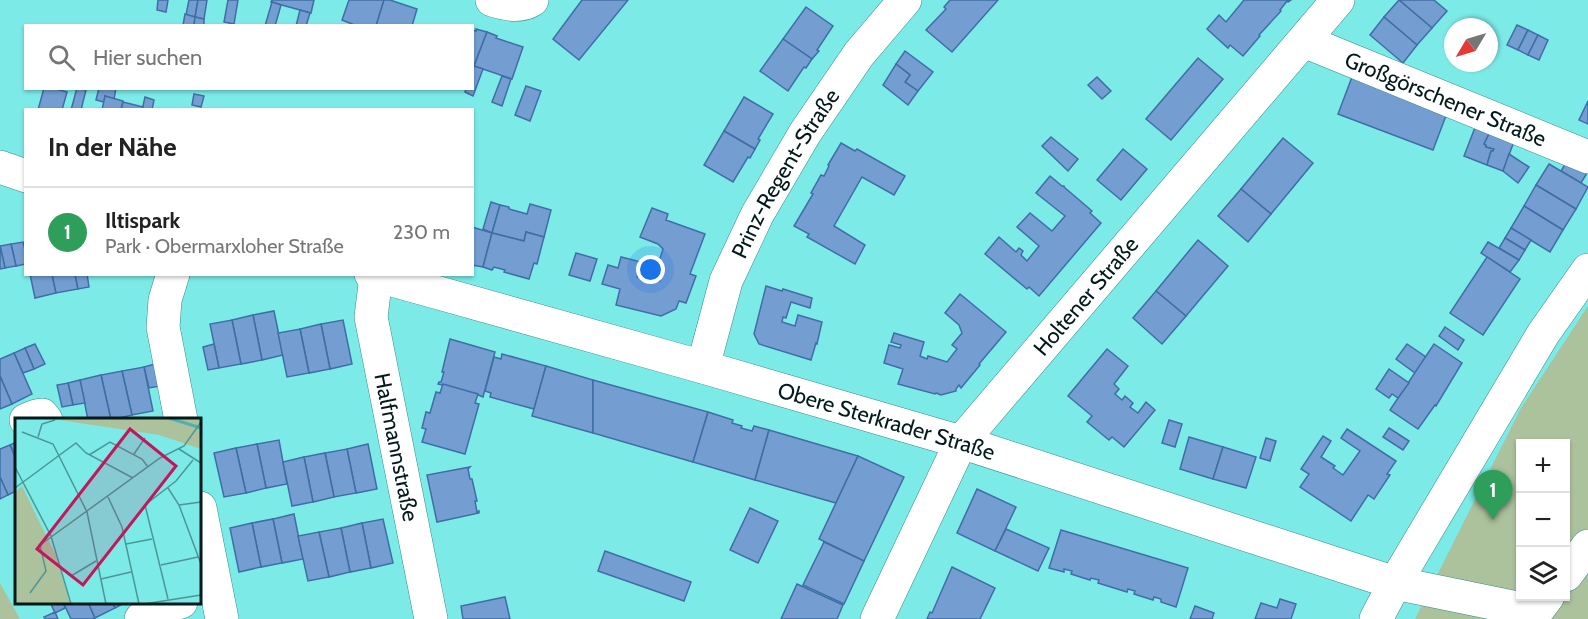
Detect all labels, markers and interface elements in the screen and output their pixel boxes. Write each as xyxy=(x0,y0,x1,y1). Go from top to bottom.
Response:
north arrow xyxy=(1444,18,1498,72)
search box xyxy=(24,24,474,90)
icon: search xyxy=(45,41,78,74)
text: Hier suchen xyxy=(93,44,202,71)
street label: Großgörschener Straße xyxy=(1341,46,1550,152)
street label: Prinz-Regent-Straße xyxy=(725,83,845,262)
text: In der Nähe xyxy=(48,131,177,163)
text: Iltispark xyxy=(105,207,180,234)
text: 1 xyxy=(64,220,71,244)
text: 230 m xyxy=(393,220,450,244)
street label: Holtener Straße xyxy=(1027,231,1144,361)
text: Park · Obermarxloher Straße xyxy=(105,234,344,258)
your location xyxy=(636,255,665,284)
street label: Halfmannstraße xyxy=(369,371,425,524)
street label: Obere Sterkrader Straße xyxy=(775,376,999,466)
inset map xyxy=(15,418,201,604)
map controls xyxy=(1516,439,1570,601)
button: + xyxy=(1516,439,1570,493)
pin: 1 xyxy=(1474,470,1512,520)
button: − xyxy=(1516,493,1570,547)
button: layers xyxy=(1516,547,1570,601)

